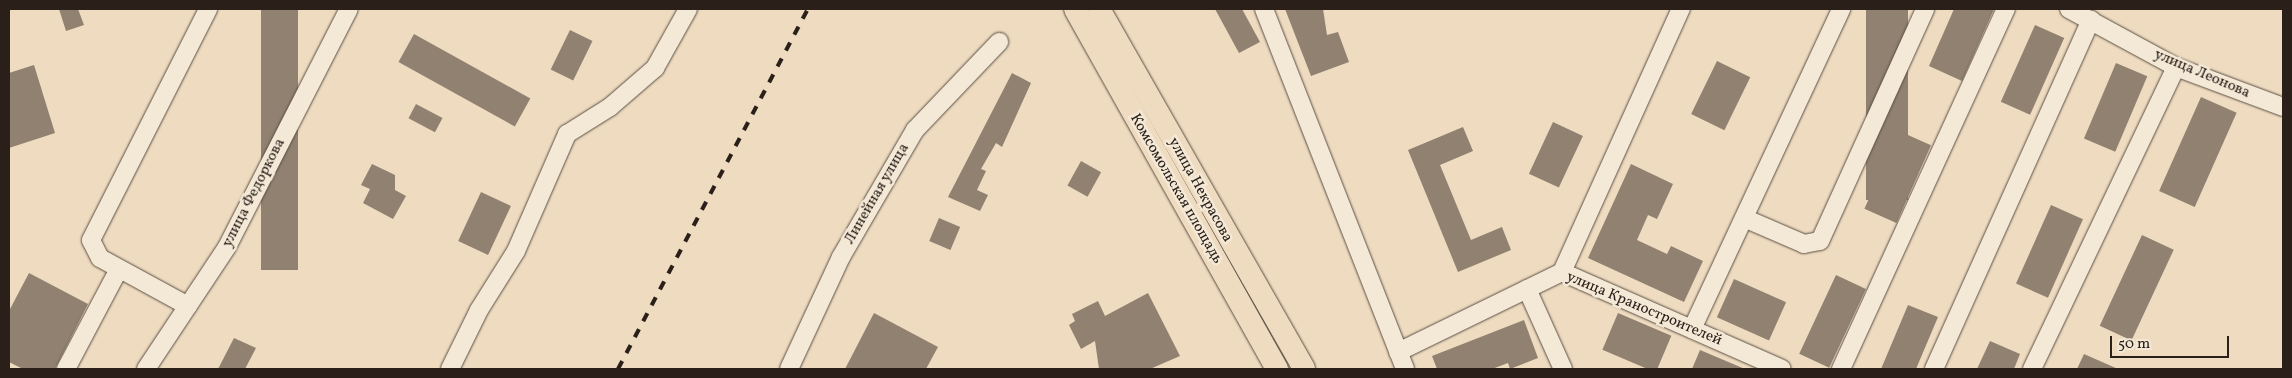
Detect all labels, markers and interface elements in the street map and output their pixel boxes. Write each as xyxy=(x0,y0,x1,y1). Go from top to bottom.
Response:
street label: улица Леонова xyxy=(2151,46,2253,102)
street label: Комсомольская площадь xyxy=(1126,111,1226,267)
street label: улица Некрасова xyxy=(1164,134,1236,246)
street label: улица Федоркова xyxy=(219,136,289,250)
street label: Линейная улица xyxy=(841,140,913,248)
street label: улица Краностроителей xyxy=(1564,268,1724,350)
scale bar xyxy=(2112,326,2231,358)
text: 50 m xyxy=(2118,334,2150,355)

